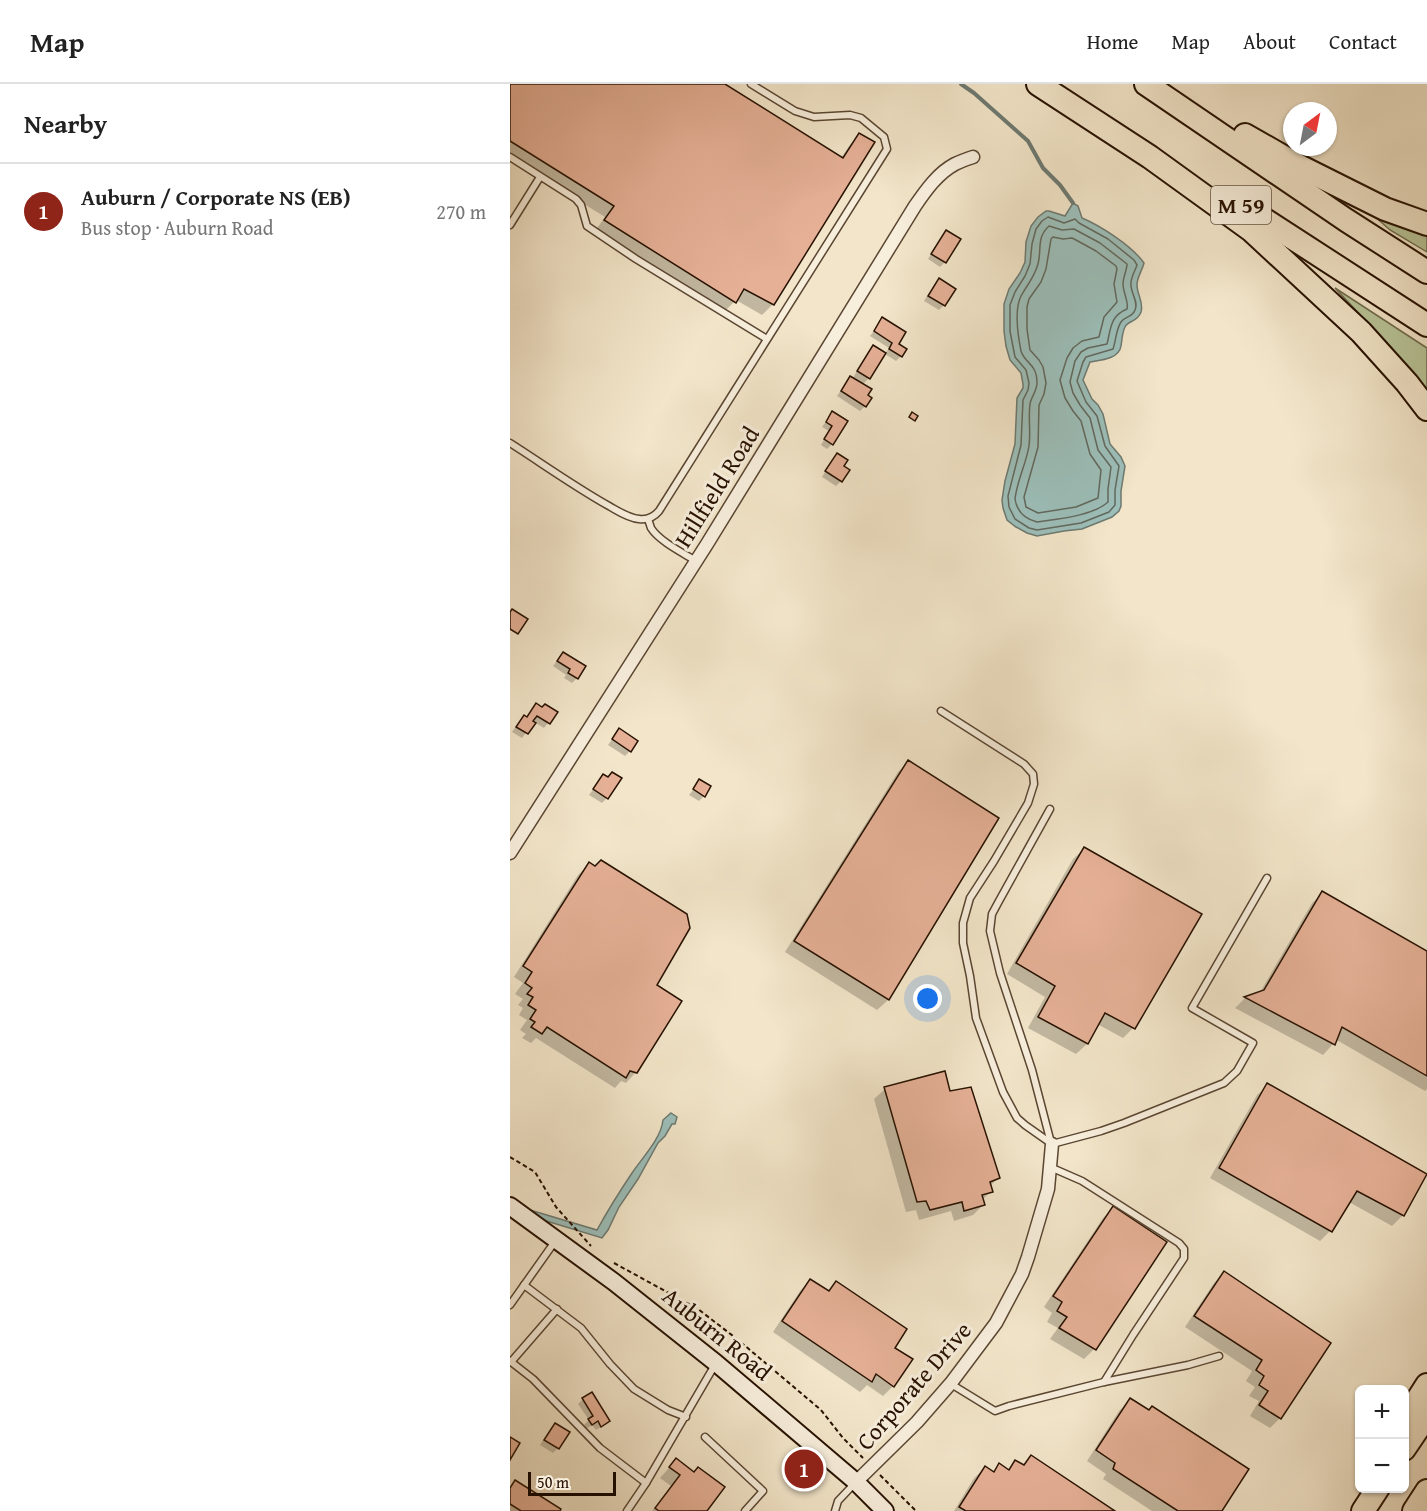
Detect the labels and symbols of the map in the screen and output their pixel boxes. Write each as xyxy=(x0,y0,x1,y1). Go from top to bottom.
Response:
north arrow xyxy=(1283,102,1337,156)
road number: M 59 xyxy=(1211,186,1271,224)
street label: Hillfield Road xyxy=(665,419,768,554)
your location xyxy=(913,984,942,1013)
street label: Auburn Road xyxy=(655,1279,780,1389)
street label: Corporate Drive xyxy=(848,1314,979,1458)
pin: 1 xyxy=(784,1446,824,1492)
scale bar xyxy=(528,1469,616,1496)

